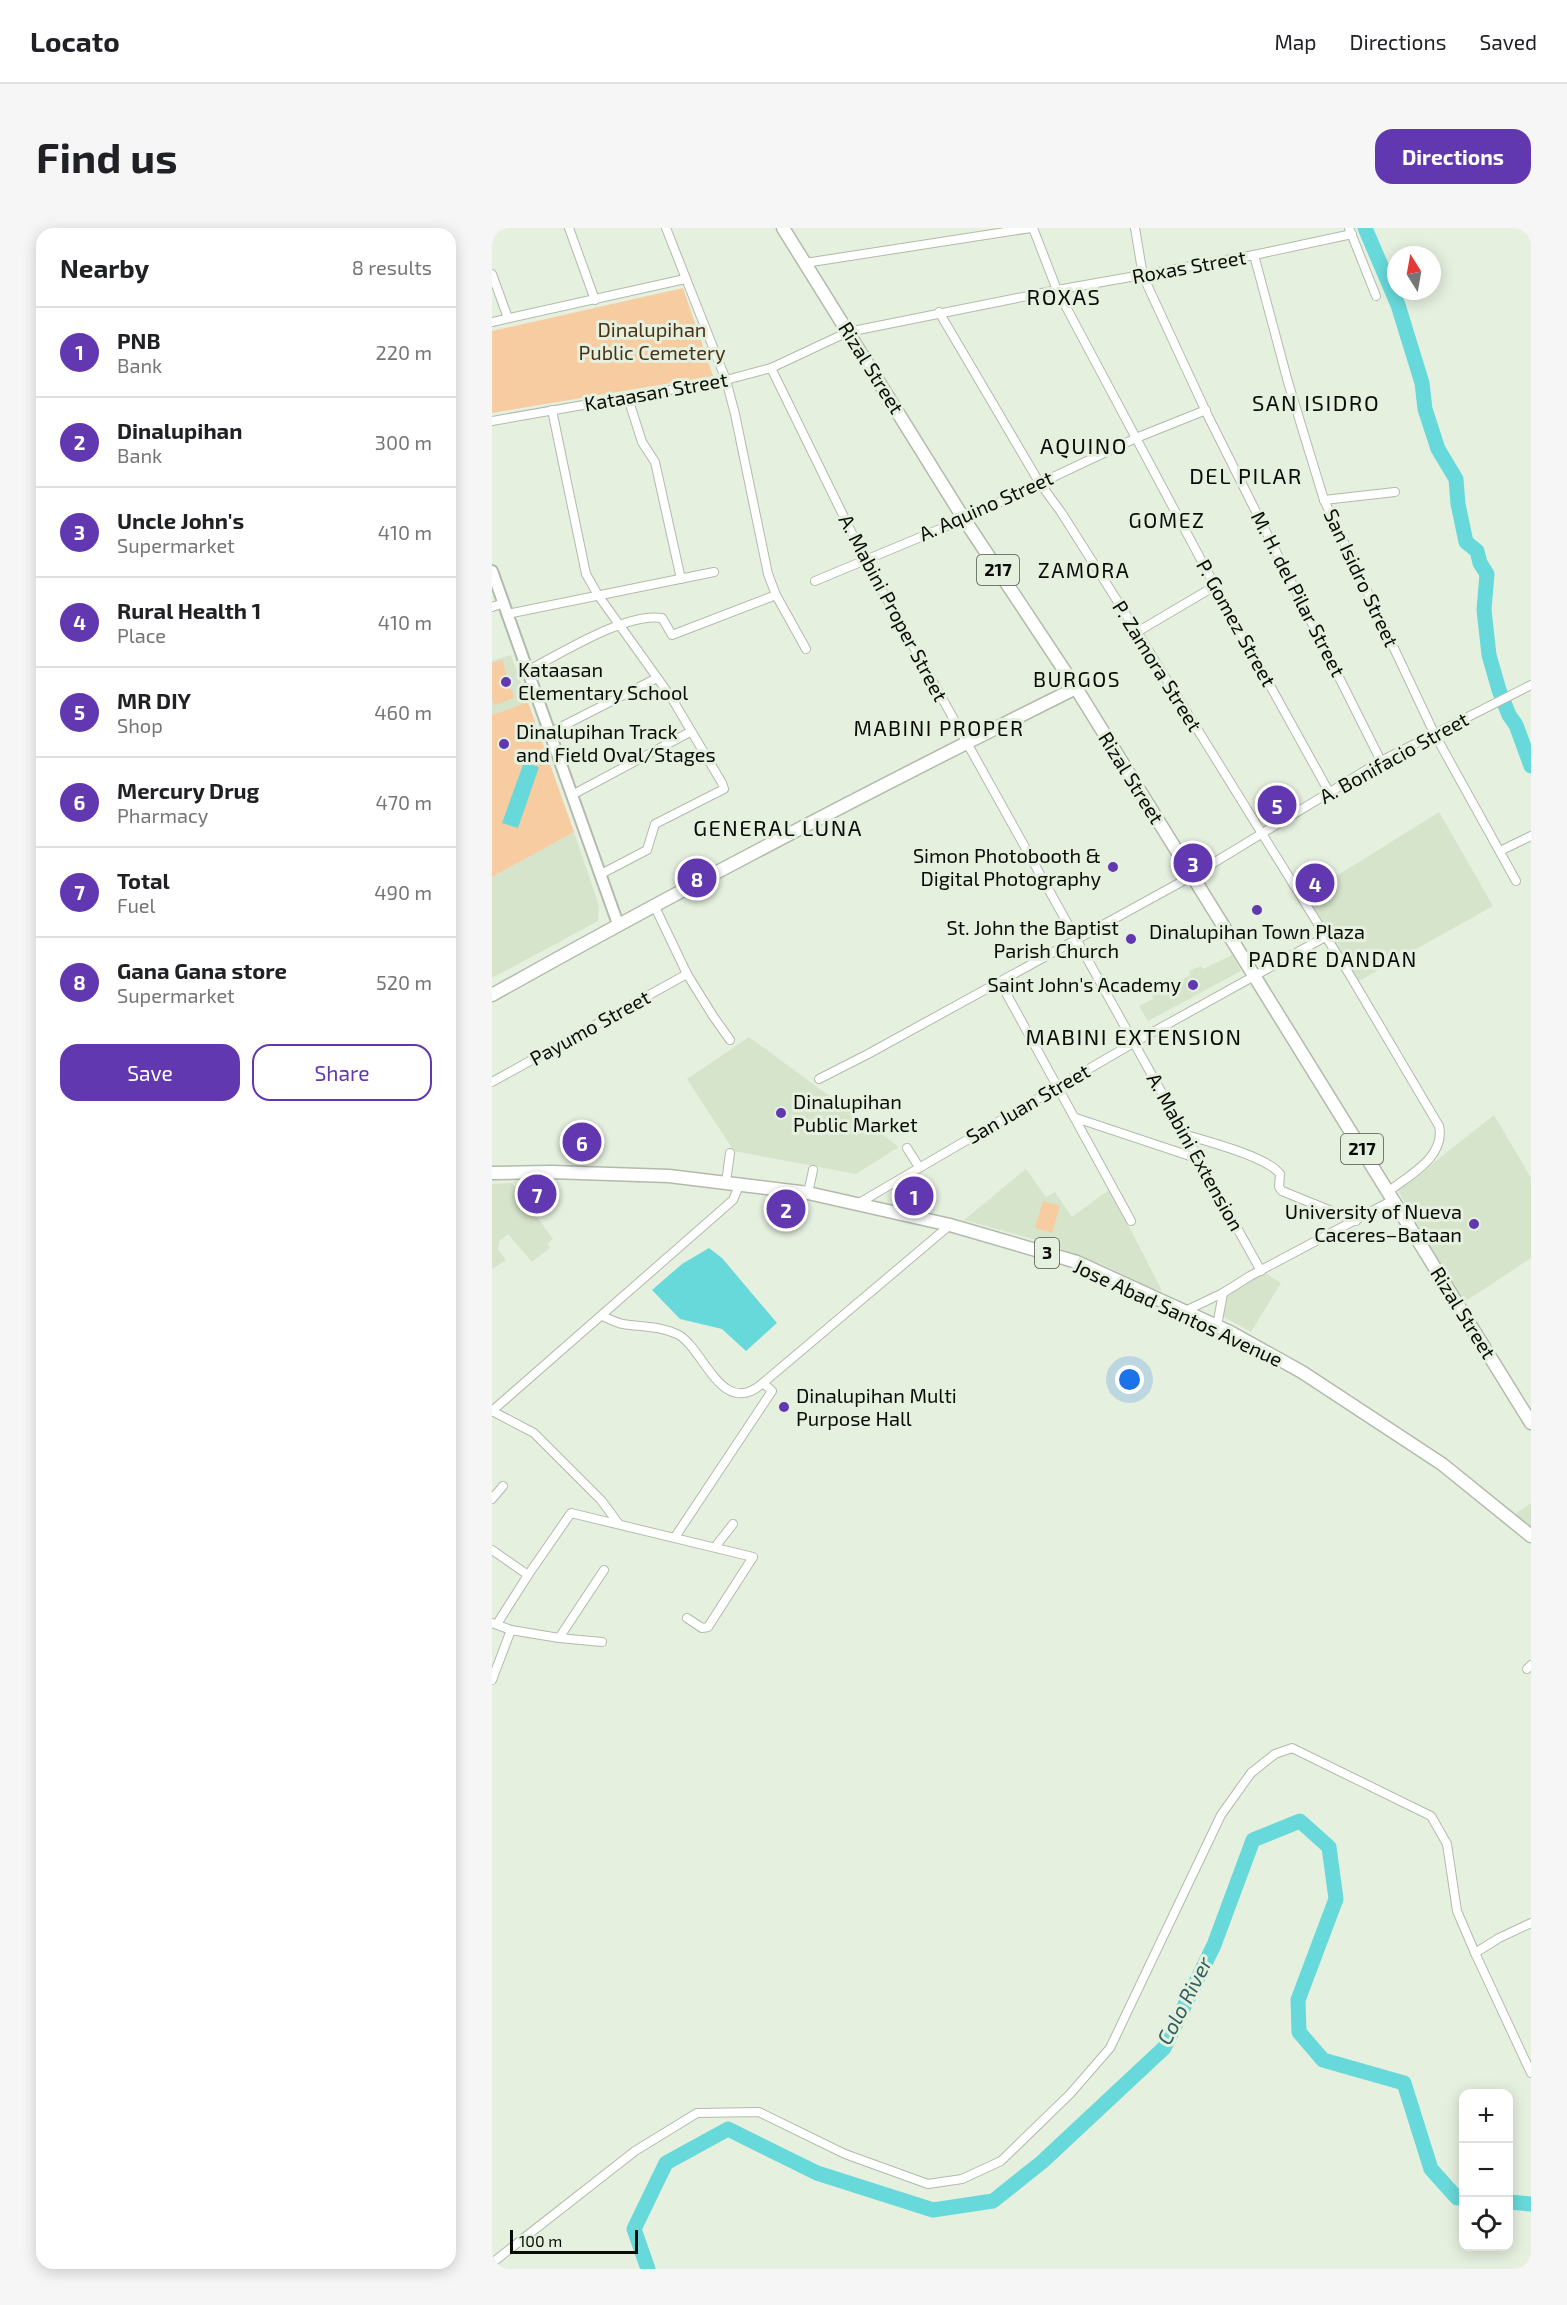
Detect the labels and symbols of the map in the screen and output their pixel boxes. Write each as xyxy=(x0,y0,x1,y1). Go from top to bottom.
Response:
street label: Roxas Street xyxy=(1130,244,1248,288)
north arrow xyxy=(1387,246,1441,300)
district label: ROXAS xyxy=(1027,283,1101,309)
park label: Dinalupihan Public Cemetery xyxy=(578,317,726,364)
street label: Rizal Street xyxy=(834,317,910,418)
street label: Kataasan Street xyxy=(582,367,730,415)
district label: SAN ISIDRO xyxy=(1252,389,1380,415)
district label: AQUINO xyxy=(1040,432,1128,459)
district label: DEL PILAR xyxy=(1189,462,1303,488)
street label: A. Aquino Street xyxy=(915,465,1057,545)
street label: San Isidro Street xyxy=(1319,505,1404,651)
district label: GOMEZ xyxy=(1129,507,1205,532)
street label: M. H. del Pilar Street xyxy=(1247,507,1351,681)
street label: A. Mabini Proper Street xyxy=(834,510,954,705)
road number: 217 xyxy=(977,555,1019,585)
street label: P. Gomez Street xyxy=(1192,555,1282,691)
district label: ZAMORA xyxy=(1038,557,1130,582)
street label: P. Zamora Street xyxy=(1108,596,1208,736)
place label: Kataasan Elementary School xyxy=(518,657,688,704)
district label: BURGOS xyxy=(1033,666,1121,691)
marker: Kataasan Elementary School xyxy=(499,675,513,689)
street label: A. Bonifacio Street xyxy=(1315,706,1472,808)
district label: MABINI PROPER xyxy=(853,715,1025,740)
place label: Dinalupihan Track and Field Oval/Stages xyxy=(516,719,716,766)
street label: Rizal Street xyxy=(1094,727,1170,828)
marker: Dinalupihan Track and Field Oval/Stages xyxy=(497,737,511,751)
pin: 5 xyxy=(1258,782,1296,828)
district label: GENERAL LUNA xyxy=(693,814,863,840)
pin: 3 xyxy=(1174,840,1212,886)
place label: Simon Photobooth & Digital Photography xyxy=(913,843,1101,890)
pin: 8 xyxy=(678,856,716,900)
marker: Simon Photobooth & Digital Photography xyxy=(1106,860,1120,874)
pin: 4 xyxy=(1296,860,1334,906)
marker: Dinalupihan Town Plaza xyxy=(1250,903,1264,917)
place label: St. John the Baptist Parish Church xyxy=(946,915,1119,962)
place label: Dinalupihan Town Plaza xyxy=(1149,919,1365,943)
marker: St. John the Baptist Parish Church xyxy=(1124,932,1138,946)
district label: PADRE DANDAN xyxy=(1248,946,1418,971)
place label: Saint John's Academy xyxy=(988,972,1181,996)
marker: Saint John's Academy xyxy=(1186,978,1200,992)
street label: Payumo Street xyxy=(525,984,654,1070)
district label: MABINI EXTENSION xyxy=(1025,1023,1243,1049)
street label: San Juan Street xyxy=(961,1058,1094,1148)
street label: A. Mabini Extension xyxy=(1142,1068,1249,1235)
place label: Dinalupihan Public Market xyxy=(793,1089,918,1136)
marker: Dinalupihan Public Market xyxy=(774,1106,788,1120)
pin: 6 xyxy=(562,1120,602,1164)
road number: 217 xyxy=(1341,1134,1383,1164)
pin: 7 xyxy=(518,1172,556,1216)
pin: 1 xyxy=(894,1174,934,1218)
pin: 2 xyxy=(766,1186,806,1232)
place label: University of Nueva Caceres–Bataan xyxy=(1285,1199,1462,1246)
marker: University of Nueva Caceres–Bataan xyxy=(1467,1217,1481,1231)
road number: 3 xyxy=(1035,1238,1059,1268)
street label: Jose Abad Santos Avenue xyxy=(1070,1253,1287,1371)
street label: Rizal Street xyxy=(1426,1262,1502,1363)
your location xyxy=(1115,1365,1144,1394)
place label: Dinalupihan Multi Purpose Hall xyxy=(796,1383,957,1430)
marker: Dinalupihan Multi Purpose Hall xyxy=(777,1400,791,1414)
water label: Colo River xyxy=(1151,1952,1217,2048)
scale bar xyxy=(510,2227,638,2254)

